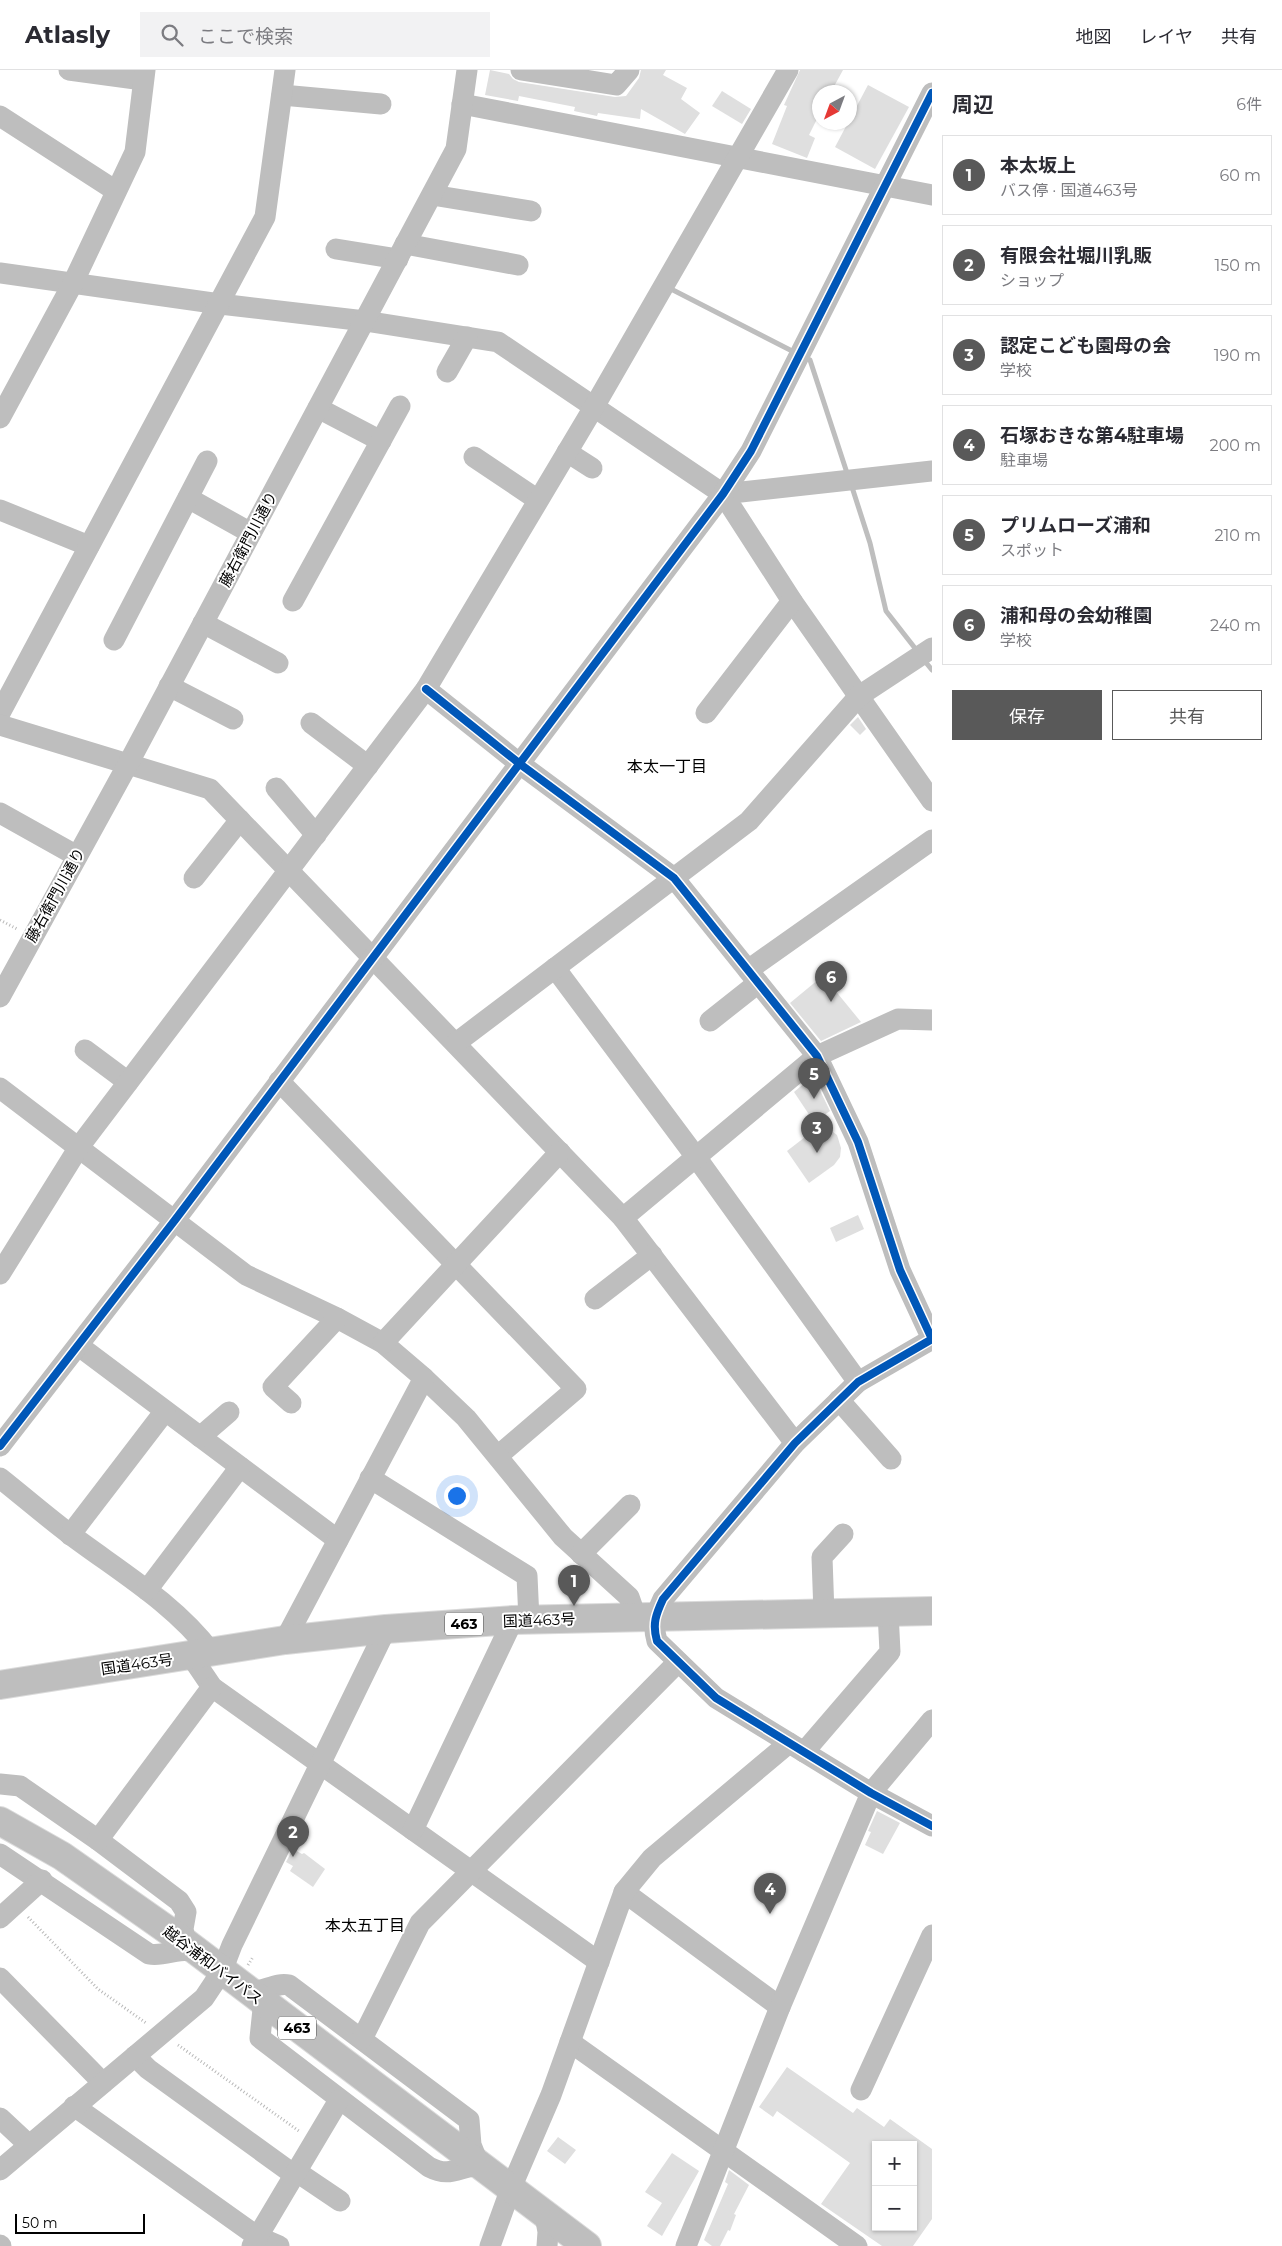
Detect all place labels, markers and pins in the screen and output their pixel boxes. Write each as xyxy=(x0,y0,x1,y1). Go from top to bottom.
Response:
pin: 6 xyxy=(815,961,847,1002)
pin: 5 xyxy=(798,1058,830,1099)
pin: 3 xyxy=(801,1112,833,1153)
pin: 1 xyxy=(558,1565,590,1606)
pin: 2 xyxy=(277,1816,309,1857)
pin: 4 xyxy=(754,1873,786,1914)

